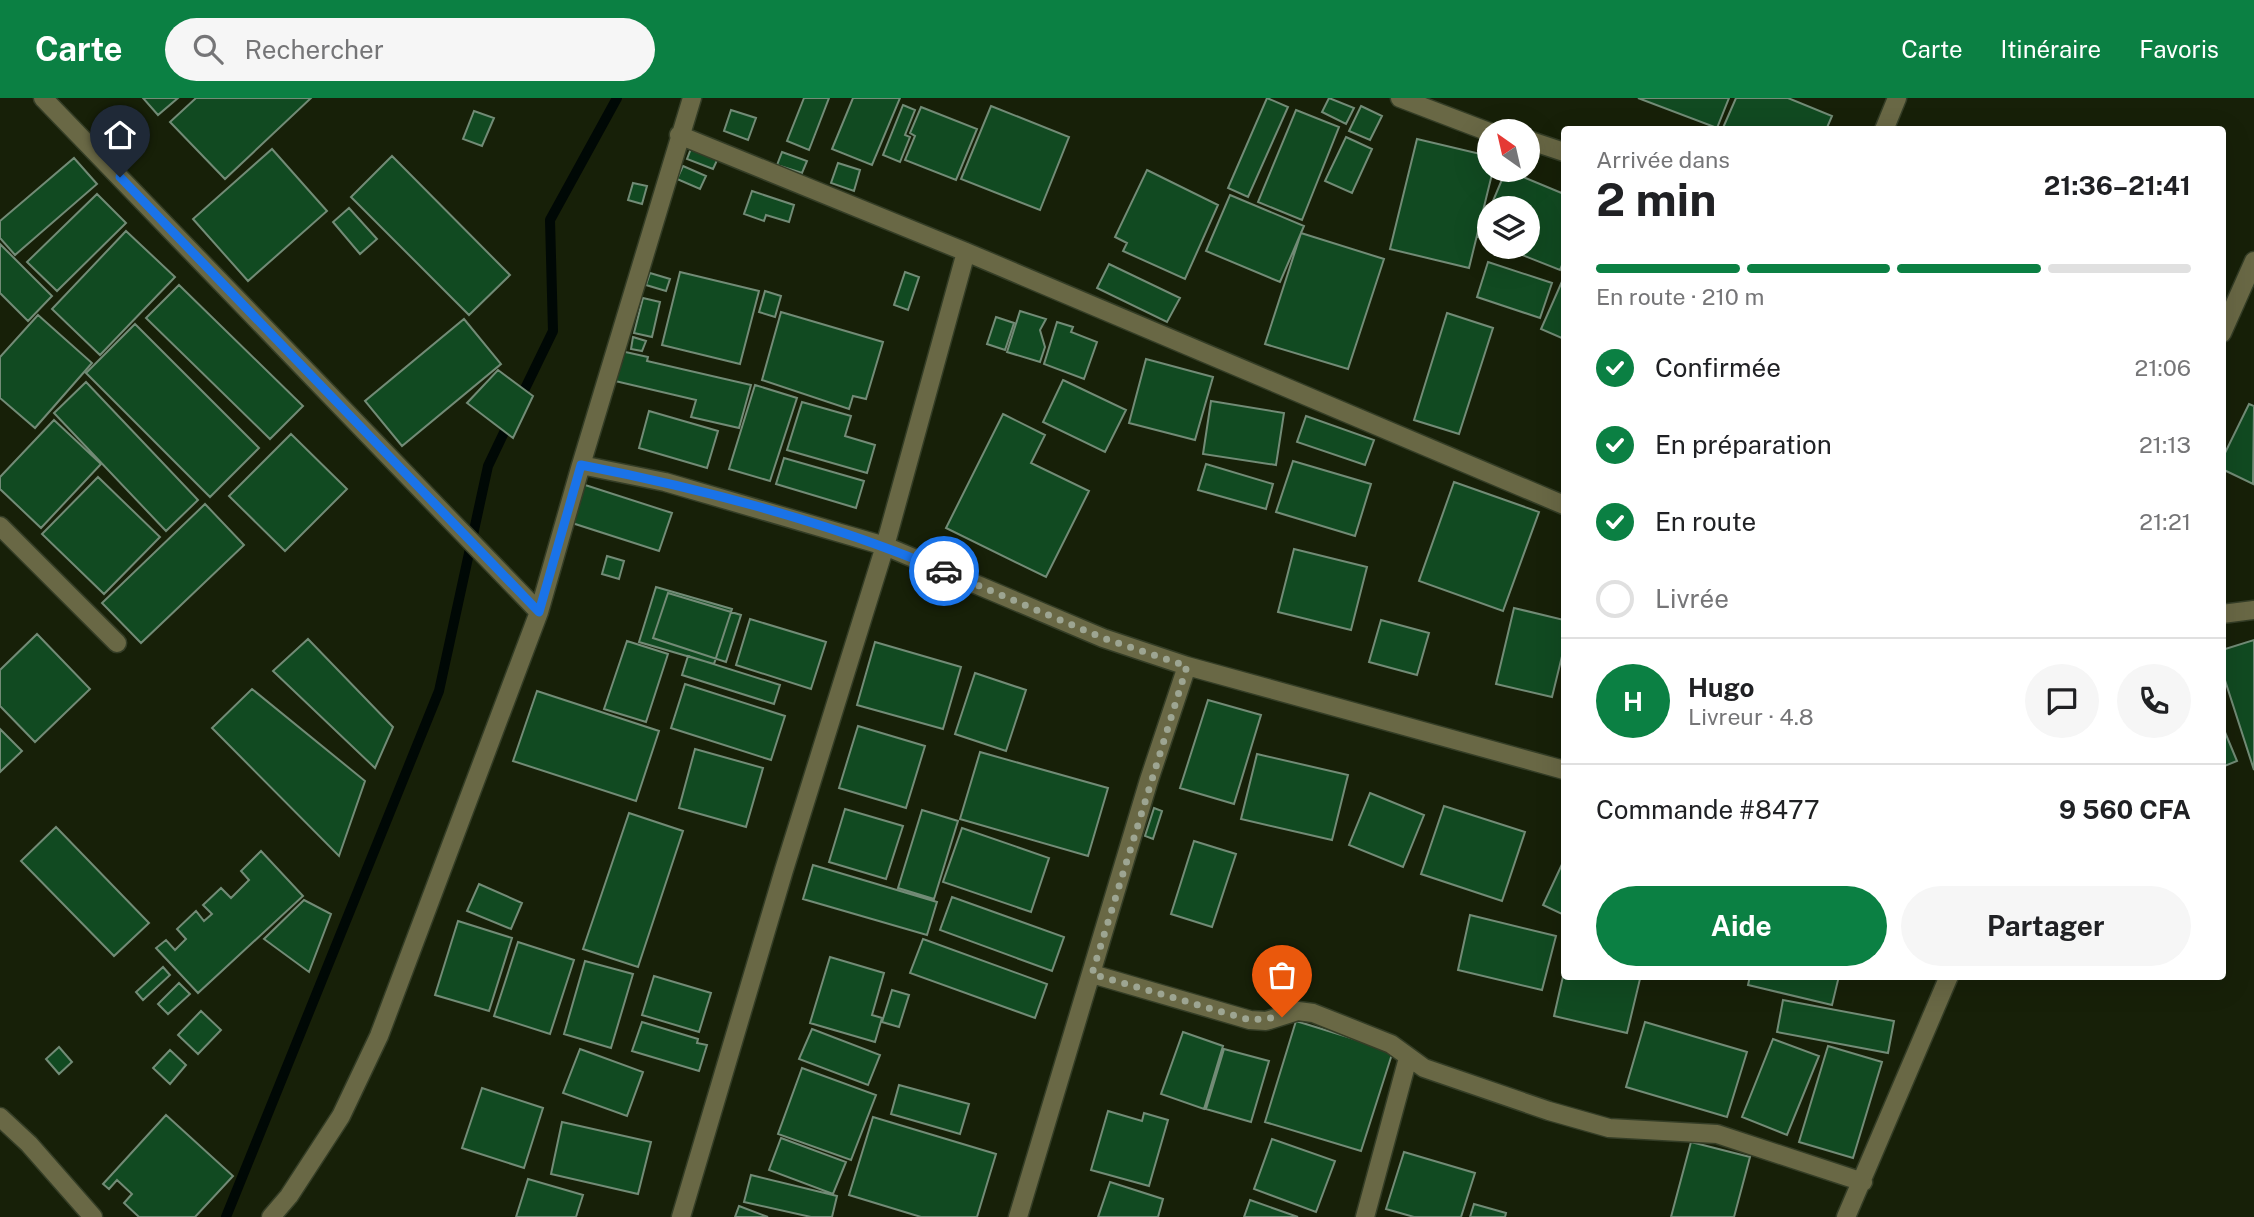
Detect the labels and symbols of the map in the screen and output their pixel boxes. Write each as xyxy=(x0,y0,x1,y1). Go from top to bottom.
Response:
pin xyxy=(90,105,150,177)
north arrow xyxy=(1477,119,1540,182)
courier xyxy=(909,536,979,606)
pin xyxy=(1252,945,1312,1017)

